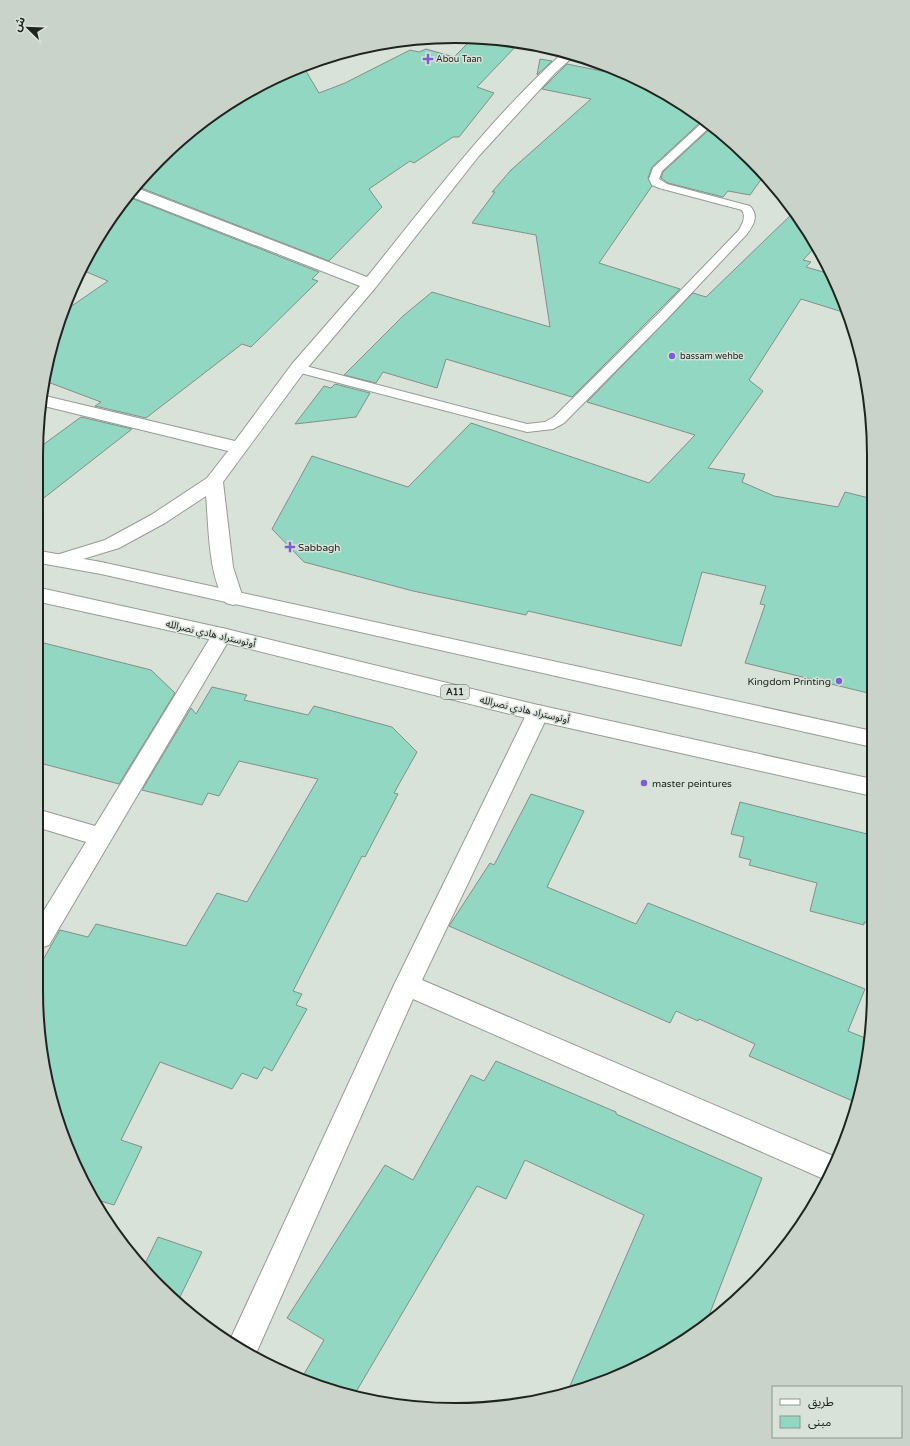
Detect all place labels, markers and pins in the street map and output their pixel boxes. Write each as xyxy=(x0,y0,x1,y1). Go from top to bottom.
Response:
marker: Abou Taan xyxy=(423,54,433,64)
place label: Abou Taan xyxy=(436,54,482,65)
marker: bassam wehbe xyxy=(667,351,677,361)
place label: bassam wehbe xyxy=(680,351,743,362)
marker: Sabbagh xyxy=(285,542,295,552)
place label: Sabbagh xyxy=(298,542,340,554)
place label: Kingdom Printing xyxy=(748,676,831,688)
marker: Kingdom Printing xyxy=(834,676,844,686)
marker: master peintures xyxy=(639,778,649,788)
place label: master peintures xyxy=(652,778,732,790)

